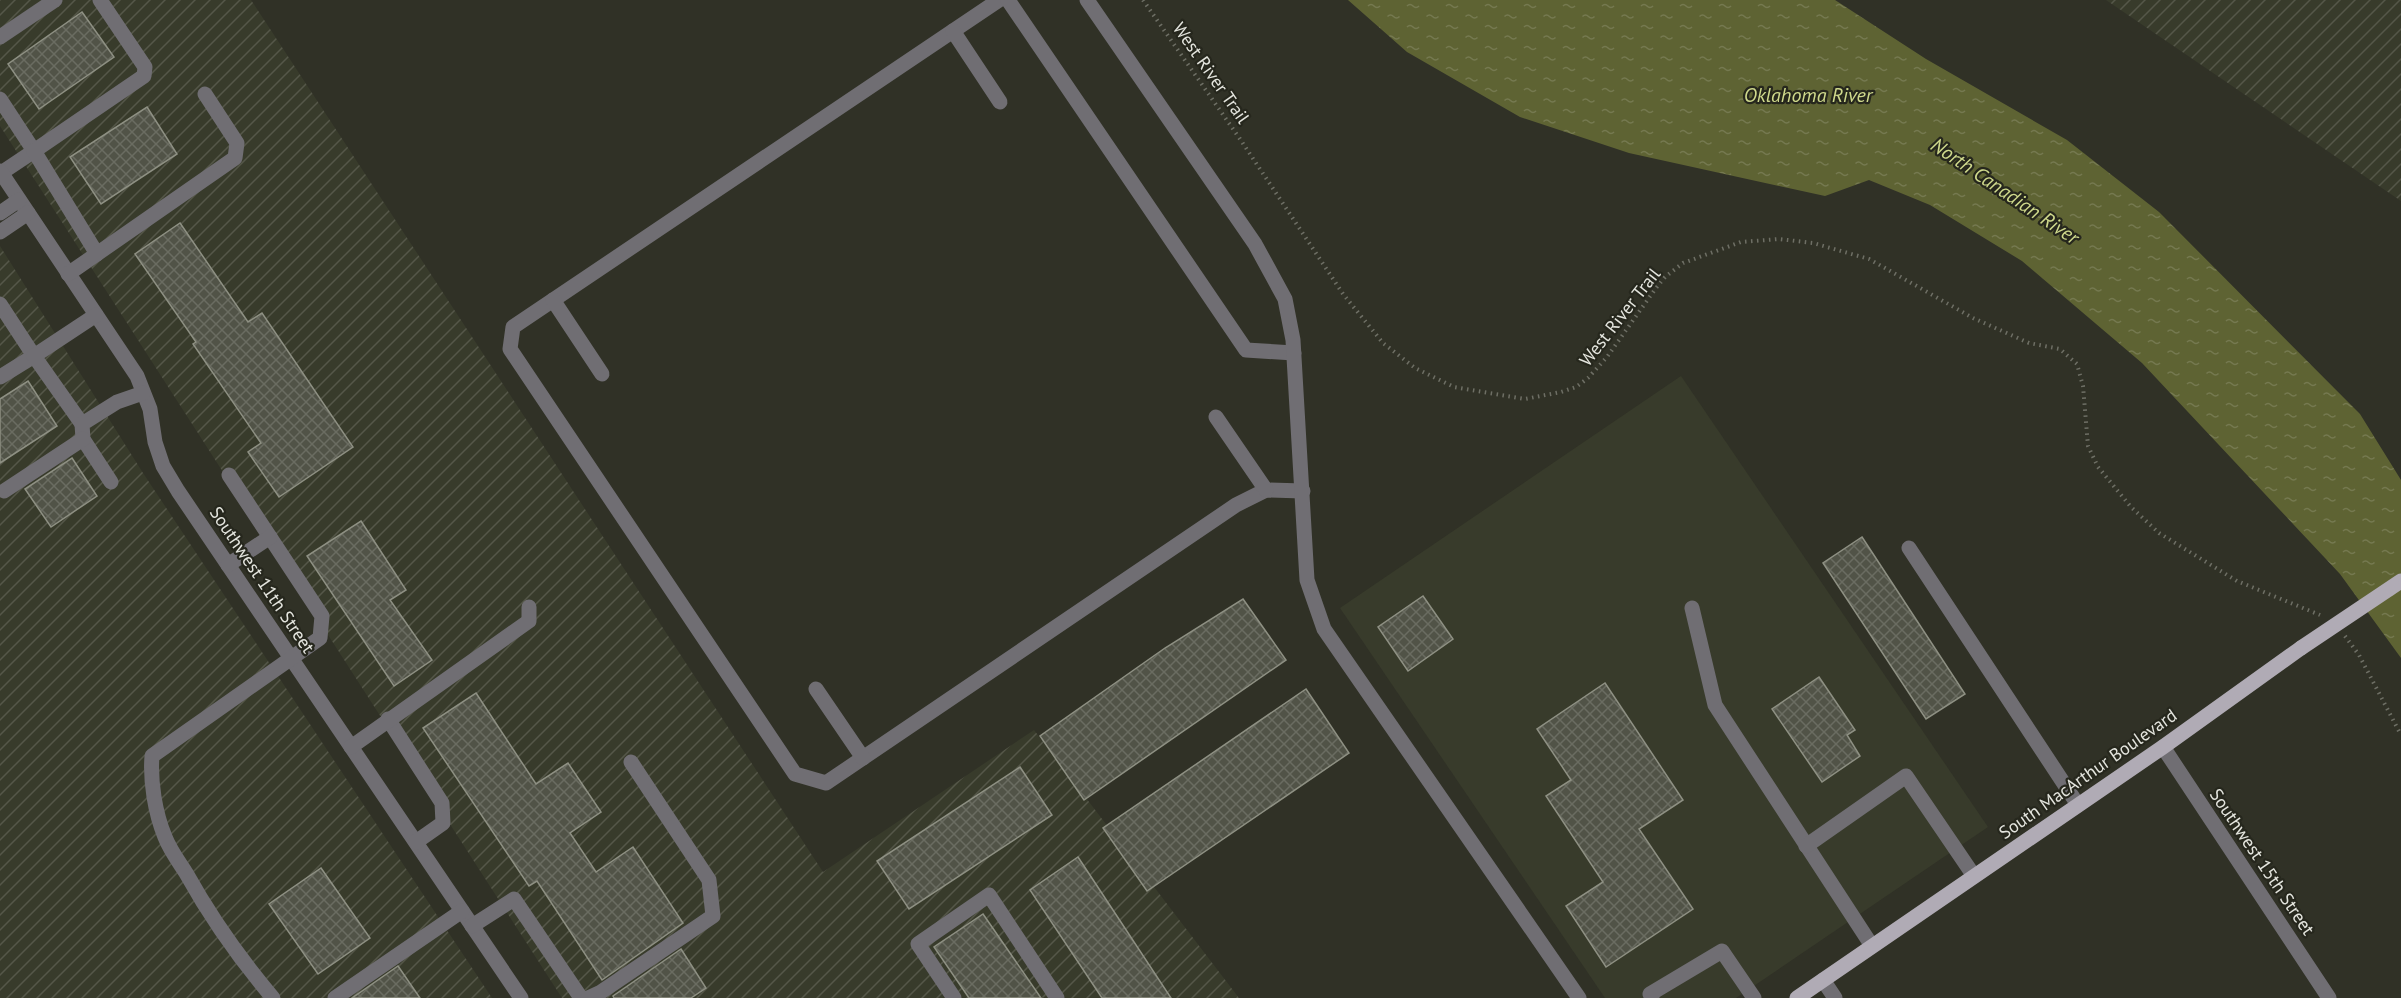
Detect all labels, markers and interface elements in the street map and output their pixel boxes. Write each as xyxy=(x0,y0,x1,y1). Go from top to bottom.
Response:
street label: West River Trail xyxy=(1168,18,1255,128)
water label: Oklahoma River xyxy=(1744,82,1874,108)
water label: North Canadian River xyxy=(1926,132,2085,251)
street label: West River Trail xyxy=(1574,262,1666,370)
street label: Southwest 11th Street xyxy=(205,502,320,657)
street label: South MacArthur Boulevard xyxy=(1994,703,2181,844)
street label: Southwest 15th Street xyxy=(2205,784,2320,939)

